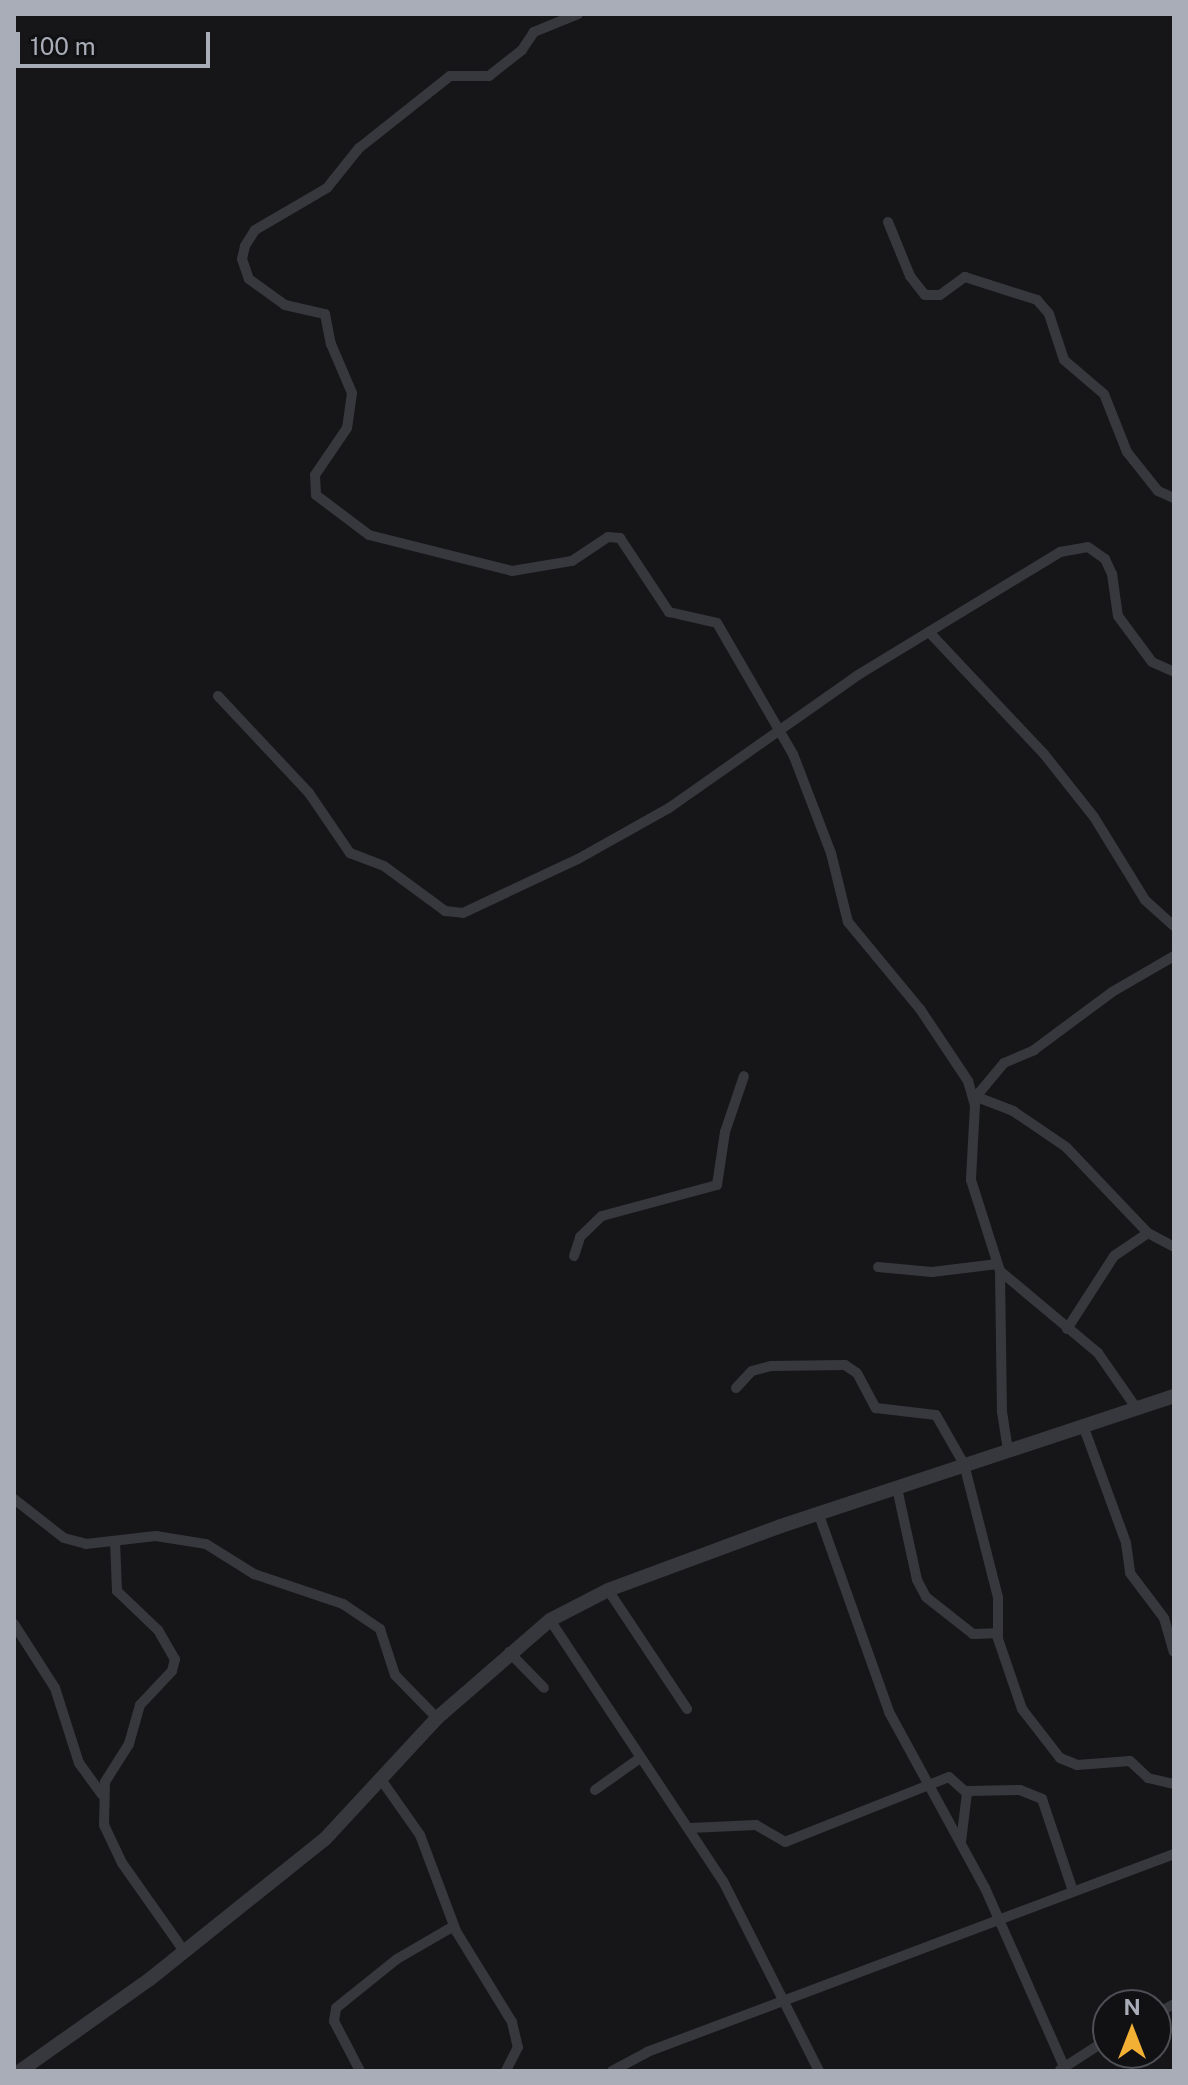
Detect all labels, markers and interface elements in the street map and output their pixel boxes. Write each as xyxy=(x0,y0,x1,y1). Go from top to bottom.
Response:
scale bar xyxy=(20,16,214,66)
text: 100 m xyxy=(30,32,96,60)
north arrow xyxy=(1092,1989,1172,2069)
text: N xyxy=(1123,1994,1141,2020)

